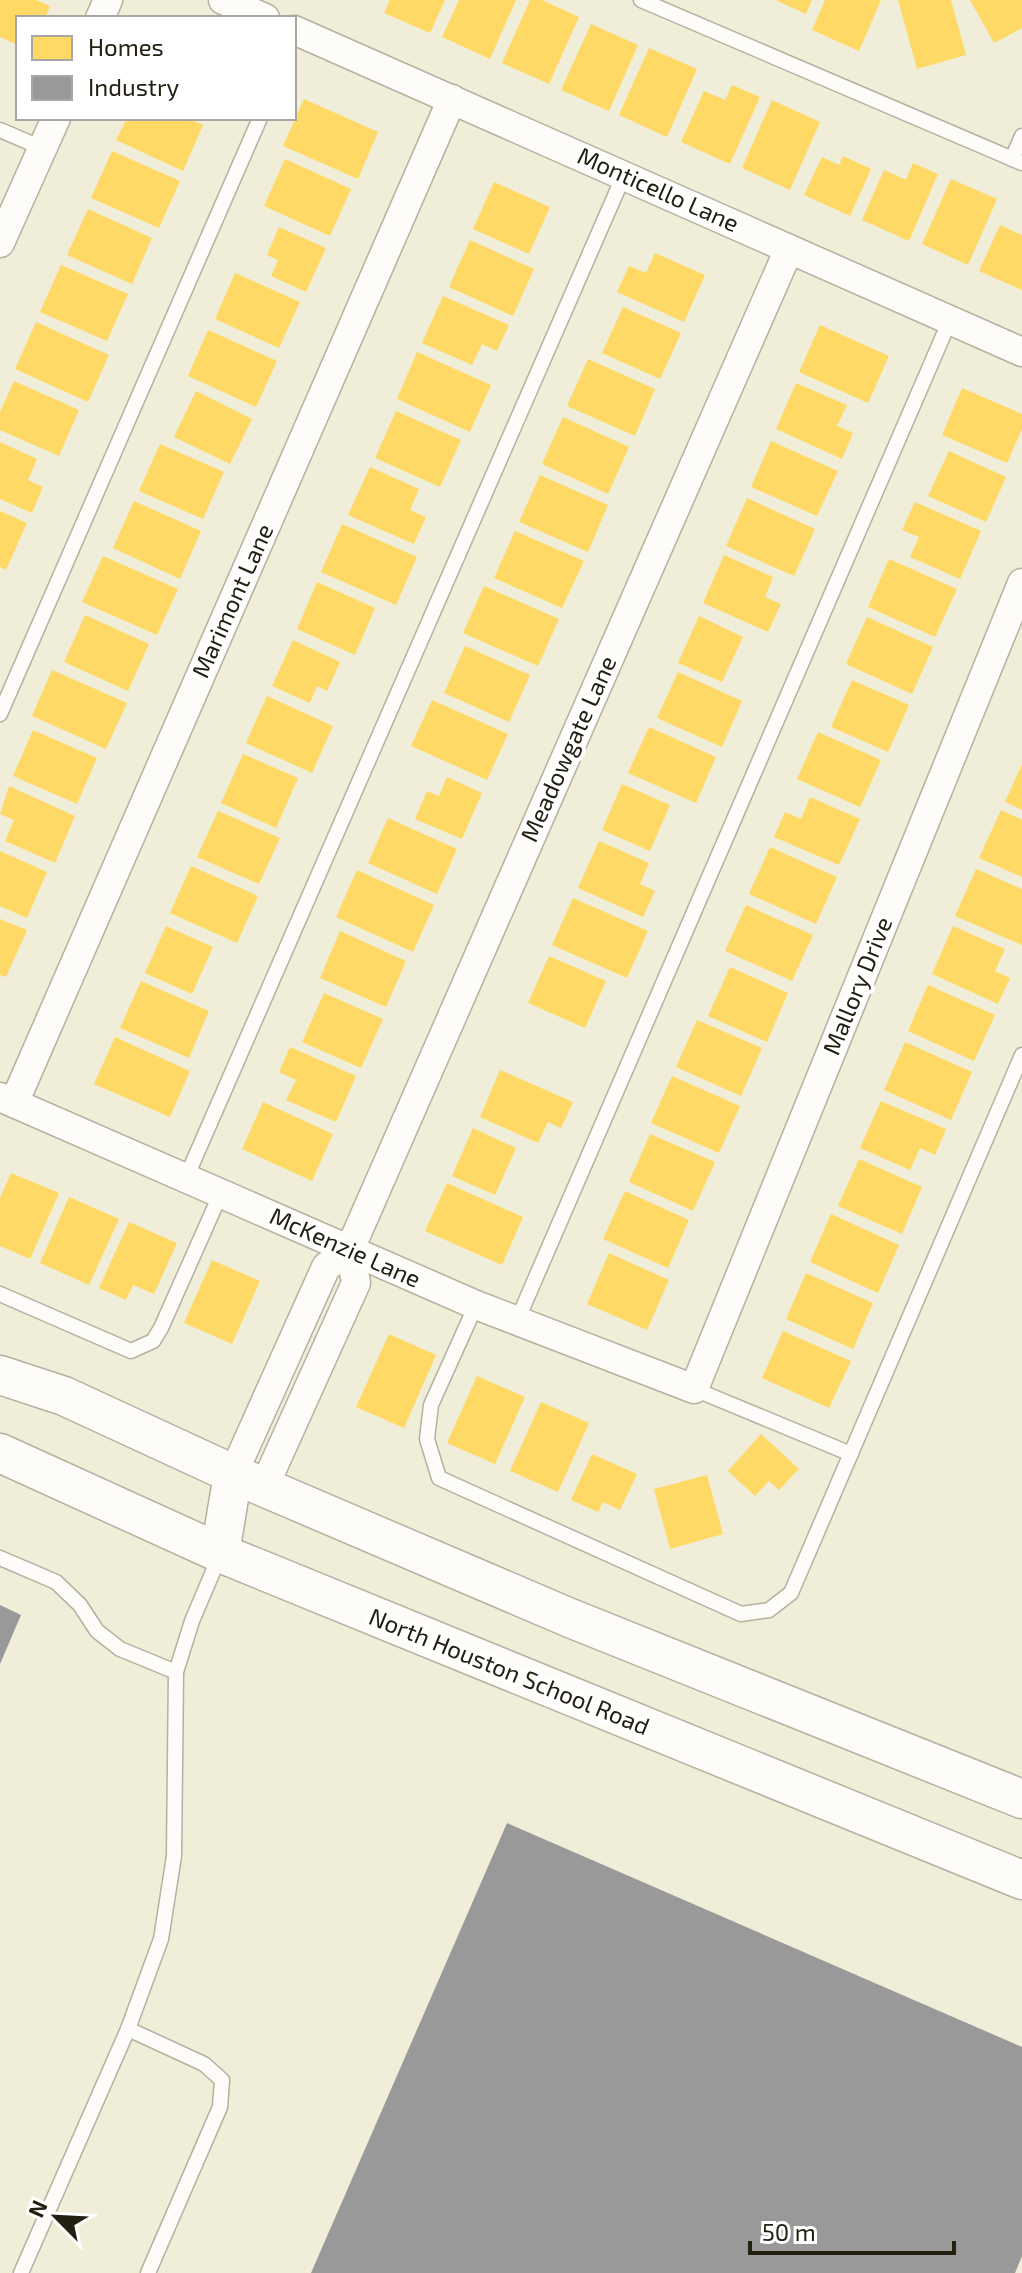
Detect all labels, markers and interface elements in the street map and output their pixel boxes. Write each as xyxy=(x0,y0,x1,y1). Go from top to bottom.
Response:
legend xyxy=(16,16,296,120)
text: Homes xyxy=(88,32,164,61)
text: Industry xyxy=(88,72,180,101)
street label: Monticello Lane xyxy=(573,140,744,237)
street label: Marimont Lane xyxy=(185,519,278,682)
street label: Meadowgate Lane xyxy=(514,651,622,846)
street label: Mallory Drive xyxy=(816,912,897,1059)
street label: McKenzie Lane xyxy=(266,1200,426,1293)
street label: North Houston School Road xyxy=(365,1601,654,1740)
north arrow xyxy=(16,2177,96,2257)
text: N xyxy=(22,2196,52,2221)
scale bar xyxy=(750,2205,954,2255)
text: 50 m xyxy=(762,2217,816,2246)

